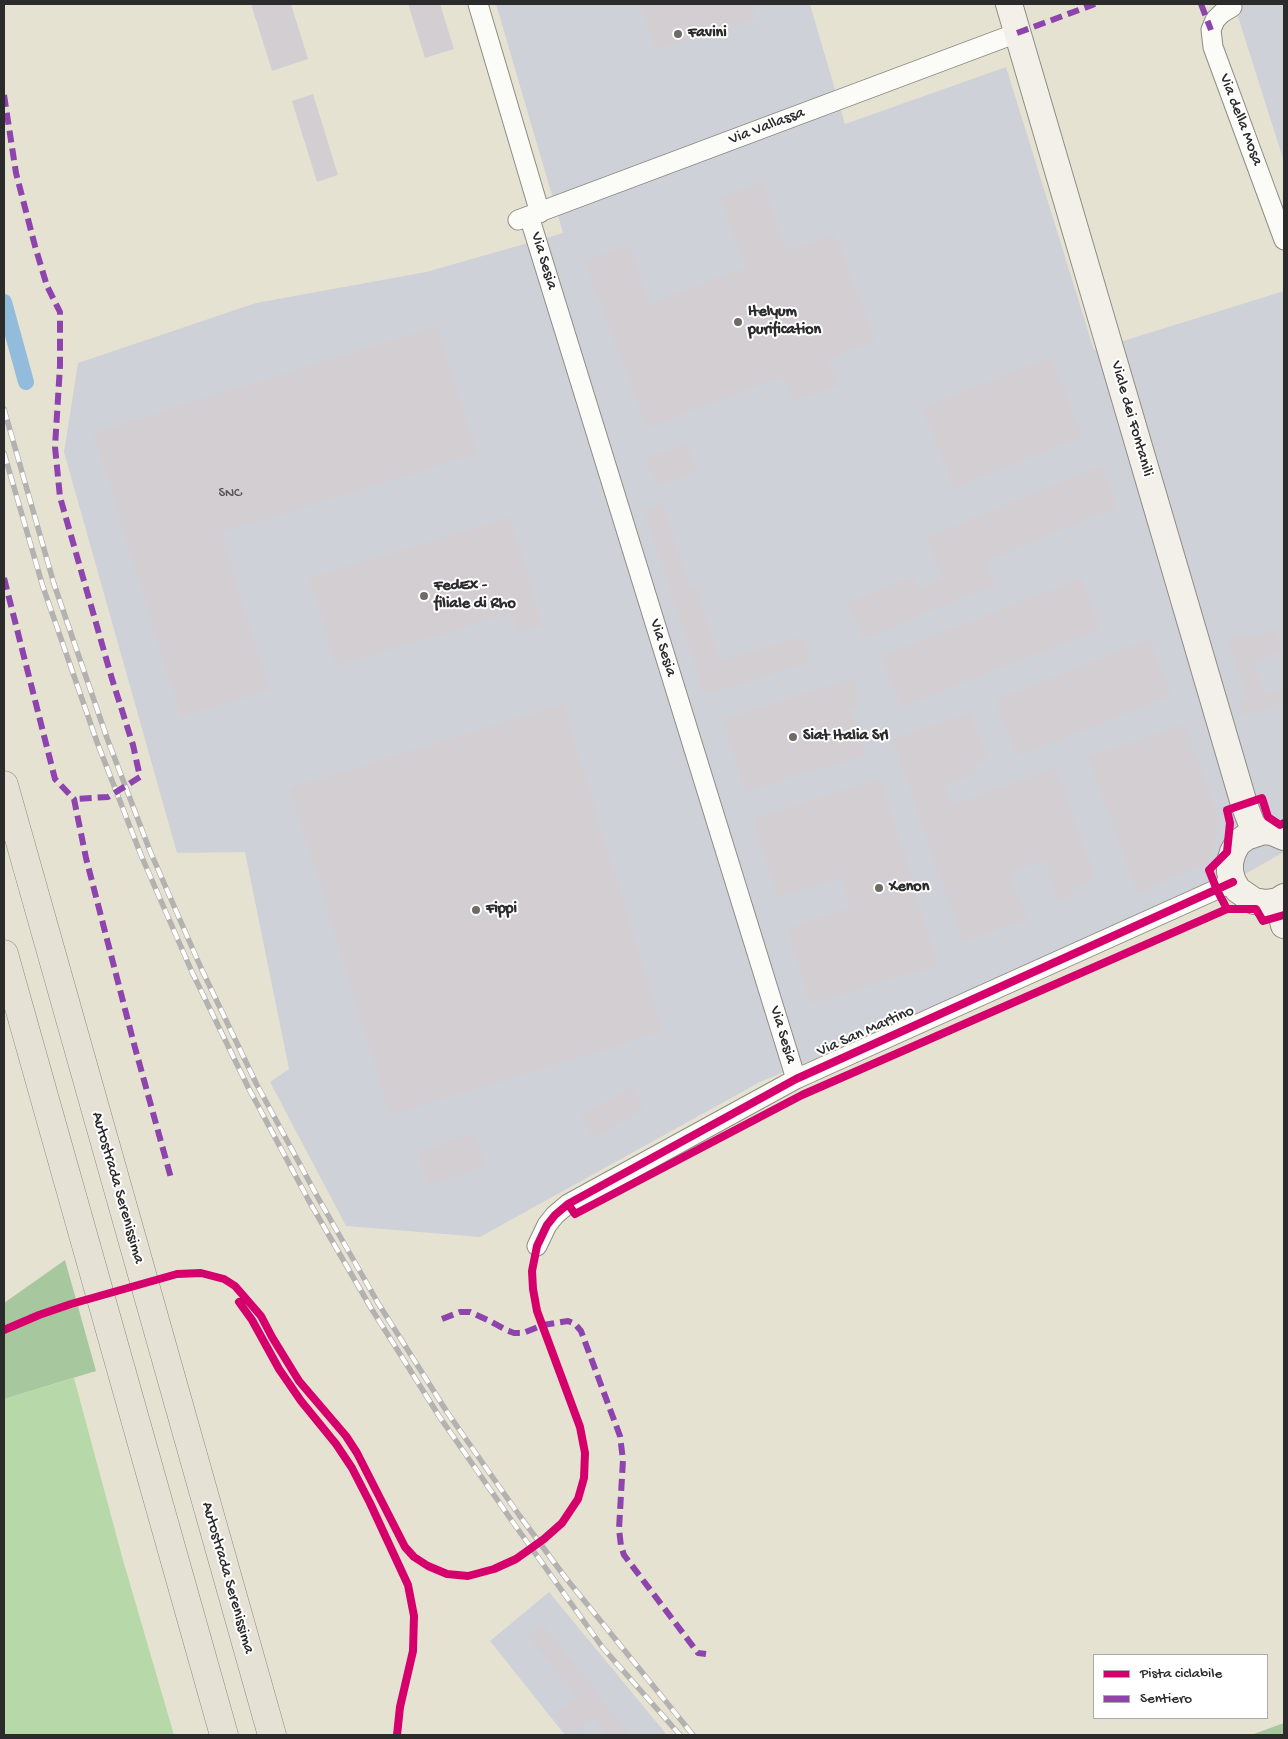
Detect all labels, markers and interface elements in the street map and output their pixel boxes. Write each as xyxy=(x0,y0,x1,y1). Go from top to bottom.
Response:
place label: Favini xyxy=(688,24,727,44)
marker: Favini xyxy=(672,28,684,40)
street label: Via della Mosa xyxy=(1214,71,1266,169)
street label: Via Vallassa xyxy=(726,104,808,150)
street label: Via Sesia xyxy=(525,230,561,292)
place label: Itelyum purification xyxy=(748,303,821,341)
marker: Itelyum purification xyxy=(732,316,744,328)
street label: Viale dei Fontanili xyxy=(1105,359,1157,479)
house number: SNC xyxy=(218,486,242,502)
place label: FedEx - filiale di Rho xyxy=(434,577,516,615)
marker: FedEx - filiale di Rho xyxy=(418,590,430,602)
street label: Via Sesia xyxy=(644,617,680,679)
place label: Siat Italia Srl xyxy=(803,727,889,747)
marker: Siat Italia Srl xyxy=(787,731,799,743)
place label: Xenon xyxy=(889,878,929,898)
marker: Xenon xyxy=(873,882,885,894)
place label: Fippi xyxy=(486,900,517,920)
marker: Fippi xyxy=(470,904,482,916)
street label: Via San Martino xyxy=(814,1002,918,1062)
street label: Via Sesia xyxy=(764,1004,800,1066)
street label: Autostrada Serenissima xyxy=(86,1110,148,1266)
street label: Autostrada Serenissima xyxy=(196,1500,258,1656)
legend xyxy=(1093,1654,1268,1719)
text: Pista ciclabile xyxy=(1140,1665,1222,1683)
text: Sentiero xyxy=(1140,1690,1192,1708)

